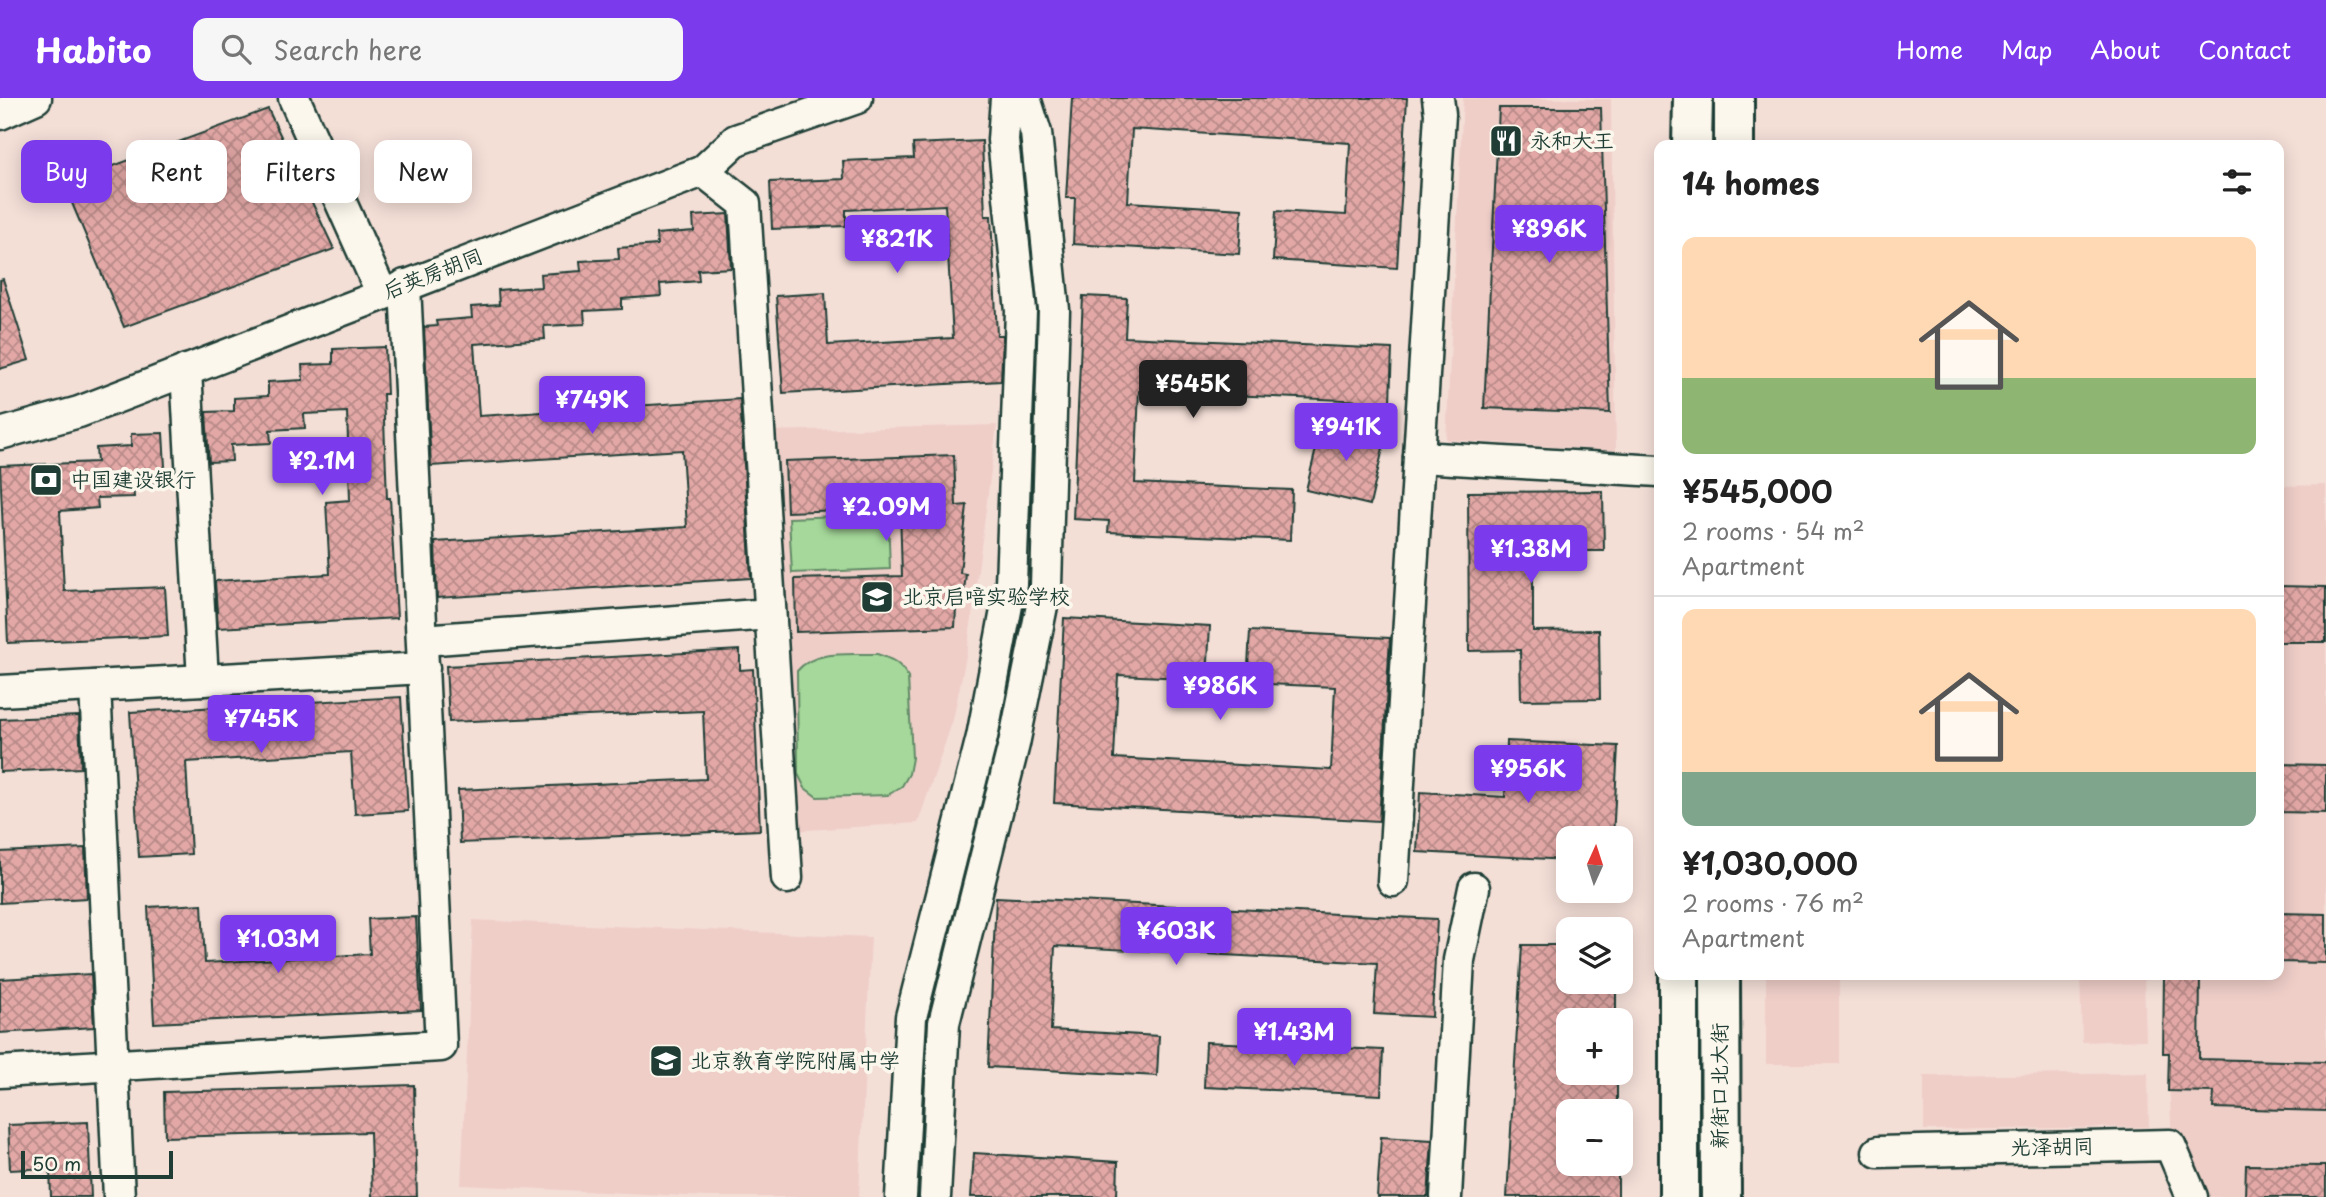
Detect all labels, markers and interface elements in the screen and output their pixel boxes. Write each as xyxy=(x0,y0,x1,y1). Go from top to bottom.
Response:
search box xyxy=(193,18,683,81)
text: Habito xyxy=(35,24,151,74)
icon: search xyxy=(217,30,255,68)
text: Search here xyxy=(273,30,422,69)
text: Home xyxy=(1896,31,1963,67)
text: Map xyxy=(2001,31,2052,67)
text: About xyxy=(2090,31,2160,67)
text: Contact xyxy=(2198,31,2291,67)
restaurant icon: 永和大王 xyxy=(1487,122,1525,160)
place label: 永和大王 xyxy=(1530,123,1614,155)
chip: Buy xyxy=(21,140,112,203)
chip: Rent xyxy=(126,140,227,203)
chip: Filters xyxy=(241,140,360,203)
chip: New xyxy=(374,140,472,203)
text: 14 homes xyxy=(1682,160,1820,205)
icon: filters xyxy=(2218,163,2256,201)
pin: ¥896K xyxy=(1500,206,1598,265)
text: ¥896K xyxy=(1511,210,1587,245)
pin: ¥821K xyxy=(848,216,946,275)
text: ¥821K xyxy=(861,220,933,255)
street label: 后英房胡同 xyxy=(378,238,487,306)
icon: home xyxy=(1906,282,2032,408)
pin: ¥545K xyxy=(1144,360,1242,420)
text: ¥545K xyxy=(1155,365,1231,400)
pin: ¥749K xyxy=(543,376,641,436)
text: ¥749K xyxy=(555,381,629,416)
pin: ¥941K xyxy=(1297,404,1395,463)
text: ¥941K xyxy=(1311,408,1381,443)
pin: ¥2.1M xyxy=(273,438,371,497)
text: ¥2.1M xyxy=(288,442,356,477)
bank icon: 中国建设银行 xyxy=(27,461,65,499)
place label: 中国建设银行 xyxy=(70,462,196,494)
text: ¥545,000 xyxy=(1682,468,1833,513)
pin: ¥2.09M xyxy=(829,484,943,543)
text: ¥2.09M xyxy=(842,488,930,523)
text: 2 rooms · 54 m² xyxy=(1682,513,1865,548)
pin: ¥1.38M xyxy=(1474,526,1588,585)
text: ¥1.38M xyxy=(1490,530,1572,565)
text: Apartment xyxy=(1682,548,1805,583)
school or university icon: 北京启喑实验学校 xyxy=(858,578,896,616)
place label: 北京启喑实验学校 xyxy=(902,579,1070,611)
icon: home xyxy=(1906,654,2032,780)
pin: ¥986K xyxy=(1171,662,1269,722)
text: ¥986K xyxy=(1183,667,1257,702)
pin: ¥745K xyxy=(212,696,310,755)
text: ¥745K xyxy=(224,700,298,735)
pin: ¥956K xyxy=(1479,746,1577,805)
text: ¥956K xyxy=(1490,750,1566,785)
north arrow xyxy=(1556,826,1633,903)
map controls xyxy=(1556,826,1633,1176)
text: ¥1,030,000 xyxy=(1682,840,1858,885)
text: 2 rooms · 76 m² xyxy=(1682,885,1864,920)
pin: ¥603K xyxy=(1127,908,1225,967)
text: ¥603K xyxy=(1137,912,1216,947)
pin: ¥1.03M xyxy=(221,916,335,975)
button: layers xyxy=(1556,917,1633,994)
text: ¥1.03M xyxy=(236,920,320,955)
text: Apartment xyxy=(1682,920,1805,955)
button: + xyxy=(1556,1008,1633,1085)
pin: ¥1.43M xyxy=(1237,1009,1351,1068)
text: ¥1.43M xyxy=(1253,1013,1335,1048)
street label: 新街口北大街 xyxy=(1702,1023,1734,1149)
school or university icon: 北京教育学院附属中学 xyxy=(647,1042,685,1080)
place label: 北京教育学院附属中学 xyxy=(690,1043,900,1075)
button: − xyxy=(1556,1099,1633,1176)
street label: 光泽胡同 xyxy=(2010,1128,2094,1162)
scale bar xyxy=(21,1148,173,1180)
text: 50 m xyxy=(32,1149,81,1177)

